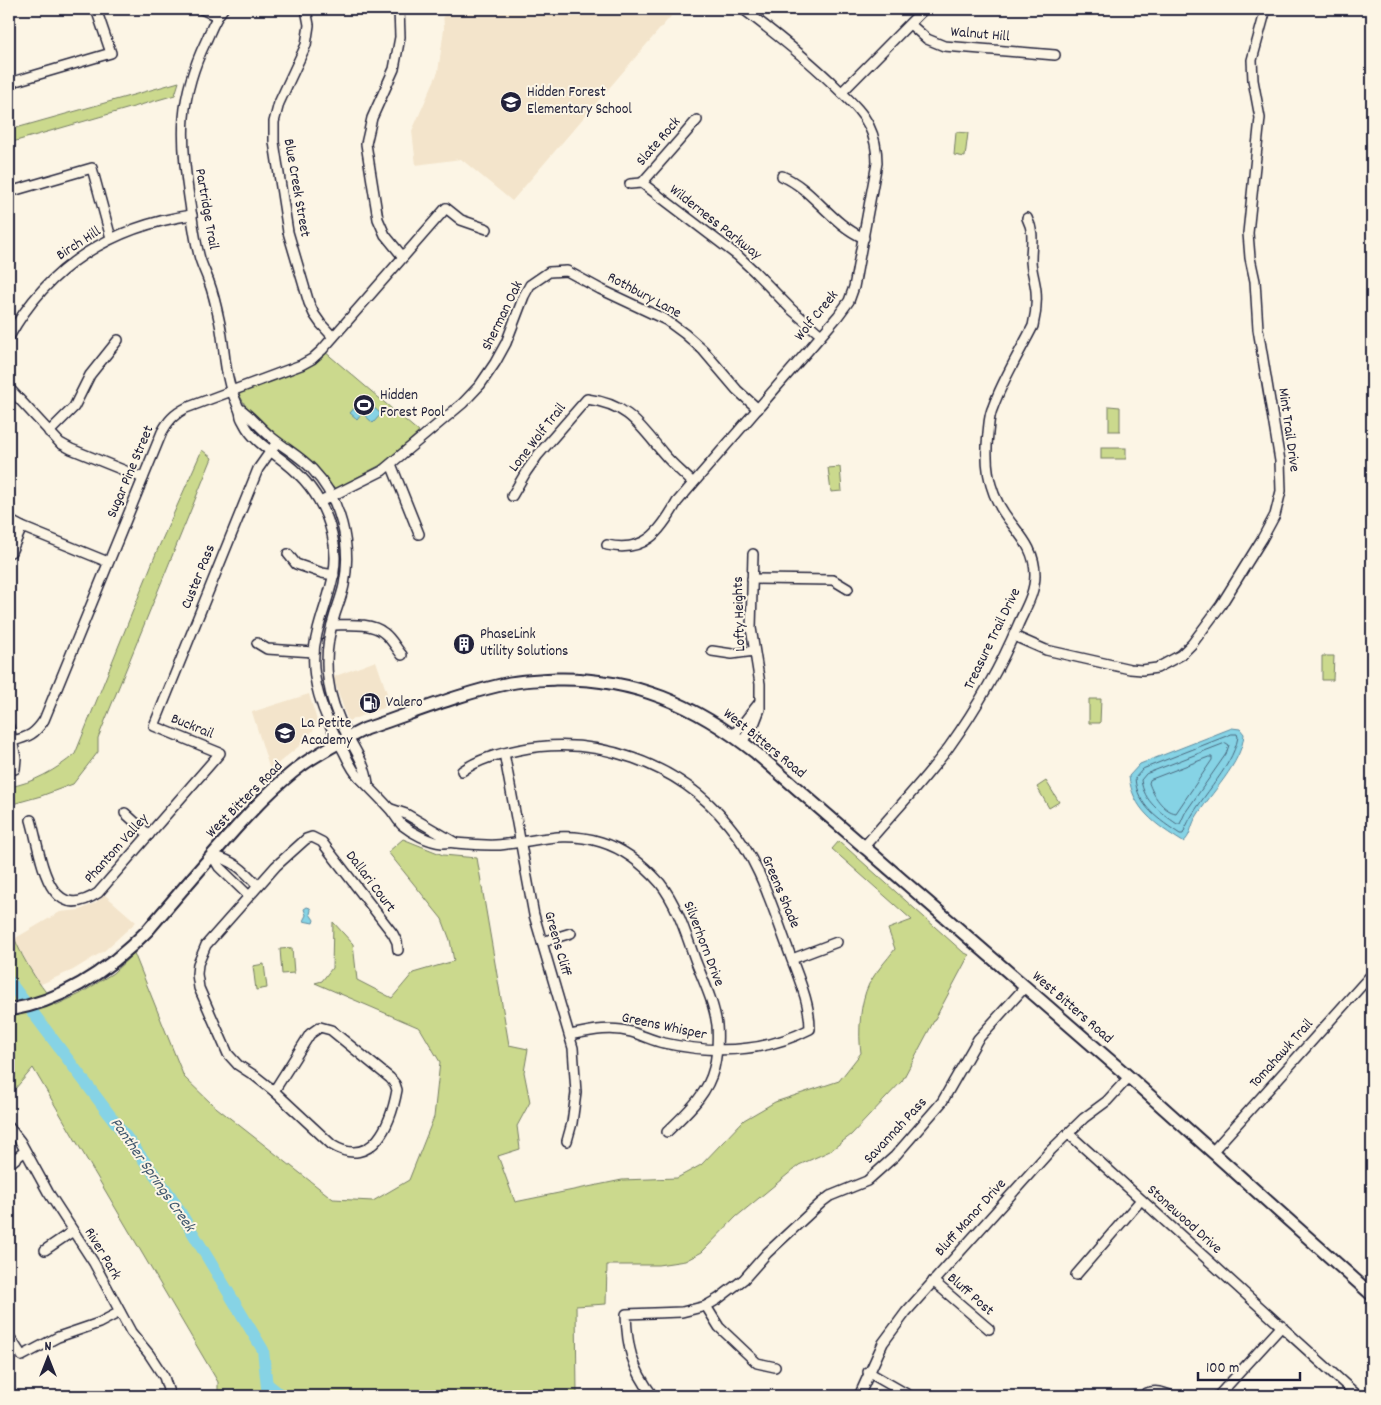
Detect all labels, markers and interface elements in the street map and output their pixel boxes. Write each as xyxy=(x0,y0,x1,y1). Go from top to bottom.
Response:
street label: Walnut Hill xyxy=(950,21,1011,49)
place label: Hidden Forest Elementary School xyxy=(527,82,632,121)
school or university icon: Hidden Forest Elementary School xyxy=(499,90,523,114)
street label: Slate Rock xyxy=(631,113,687,171)
street label: Blue Creek Street xyxy=(277,137,316,239)
street label: Partridge Trail xyxy=(188,167,224,252)
street label: Wilderness Parkway xyxy=(664,180,767,267)
street label: Birch Hill xyxy=(52,221,106,267)
street label: Rothbury Lane xyxy=(603,267,685,325)
street label: Sherman Oak xyxy=(477,277,529,355)
street label: Wolf Creek xyxy=(790,286,844,346)
place label: Hidden Forest Pool xyxy=(380,385,445,424)
street label: Mint Trail Drive xyxy=(1271,387,1305,474)
sports icon: Hidden Forest Pool xyxy=(352,393,376,417)
street label: Lone Wolf Trail xyxy=(504,398,572,477)
street label: Sugar Pine Street xyxy=(102,422,161,522)
street label: Custer Pass xyxy=(176,541,222,613)
street label: Lofty Heights xyxy=(728,576,752,652)
street label: Treasure Trail Drive xyxy=(959,584,1027,694)
place label: PhaseLink Utility Solutions xyxy=(480,624,568,663)
building icon: PhaseLink Utility Solutions xyxy=(452,632,476,656)
fuel station icon: Valero xyxy=(358,691,382,715)
place label: Valero xyxy=(386,692,423,714)
street label: West Bitters Road xyxy=(718,704,810,784)
street label: Buckrail xyxy=(167,708,217,746)
place label: La Petite Academy xyxy=(301,713,353,752)
school or university icon: La Petite Academy xyxy=(273,721,297,745)
street label: West Bitters Road xyxy=(201,756,289,844)
street label: Phantom Valley xyxy=(79,808,155,889)
street label: Dallari Court xyxy=(339,846,401,918)
street label: Greens Shade xyxy=(755,852,805,932)
street label: Silverhorn Drive xyxy=(677,898,729,990)
street label: Greens Cliff xyxy=(537,909,577,979)
street label: West Bitters Road xyxy=(1027,966,1117,1050)
street label: Greens Whisper xyxy=(619,1007,709,1047)
street label: Tomahawk Trail xyxy=(1245,1014,1319,1094)
street label: Savannah Pass xyxy=(859,1093,933,1169)
water label: Panther Springs Creek xyxy=(104,1113,201,1238)
street label: Bluff Manor Drive xyxy=(930,1174,1012,1262)
street label: Stonewood Drive xyxy=(1141,1180,1227,1260)
street label: River Park xyxy=(78,1224,126,1284)
street label: Bluff Post xyxy=(942,1268,999,1322)
north arrow xyxy=(22,1332,72,1382)
text: N xyxy=(45,1337,52,1357)
scale bar xyxy=(1198,1350,1301,1382)
text: 100 m xyxy=(1206,1358,1239,1380)

